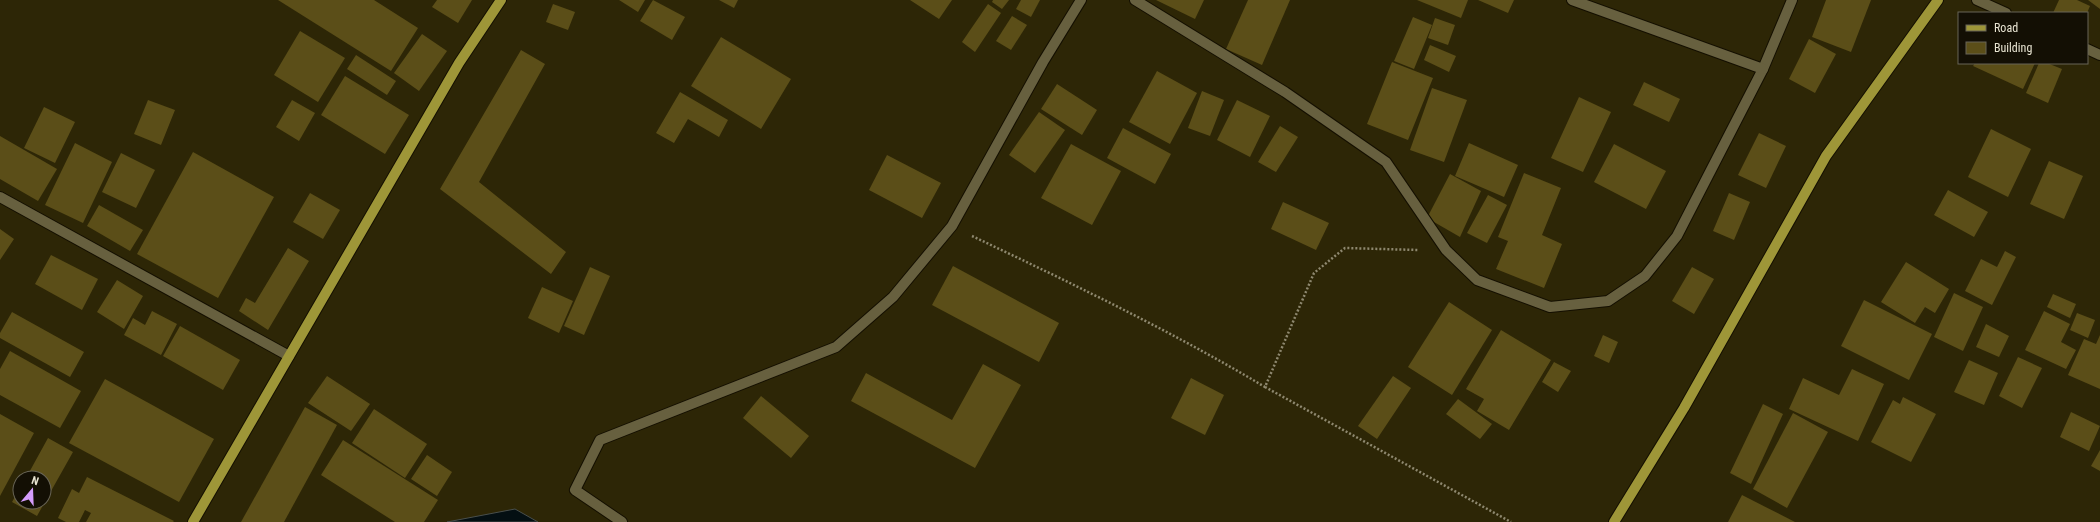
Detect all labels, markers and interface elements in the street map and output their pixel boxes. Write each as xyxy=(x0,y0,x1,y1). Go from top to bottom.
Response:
legend xyxy=(1958,12,2088,64)
text: Road xyxy=(1994,21,2018,35)
text: Building xyxy=(1994,41,2032,55)
north arrow xyxy=(12,470,52,510)
text: N xyxy=(30,474,41,488)

